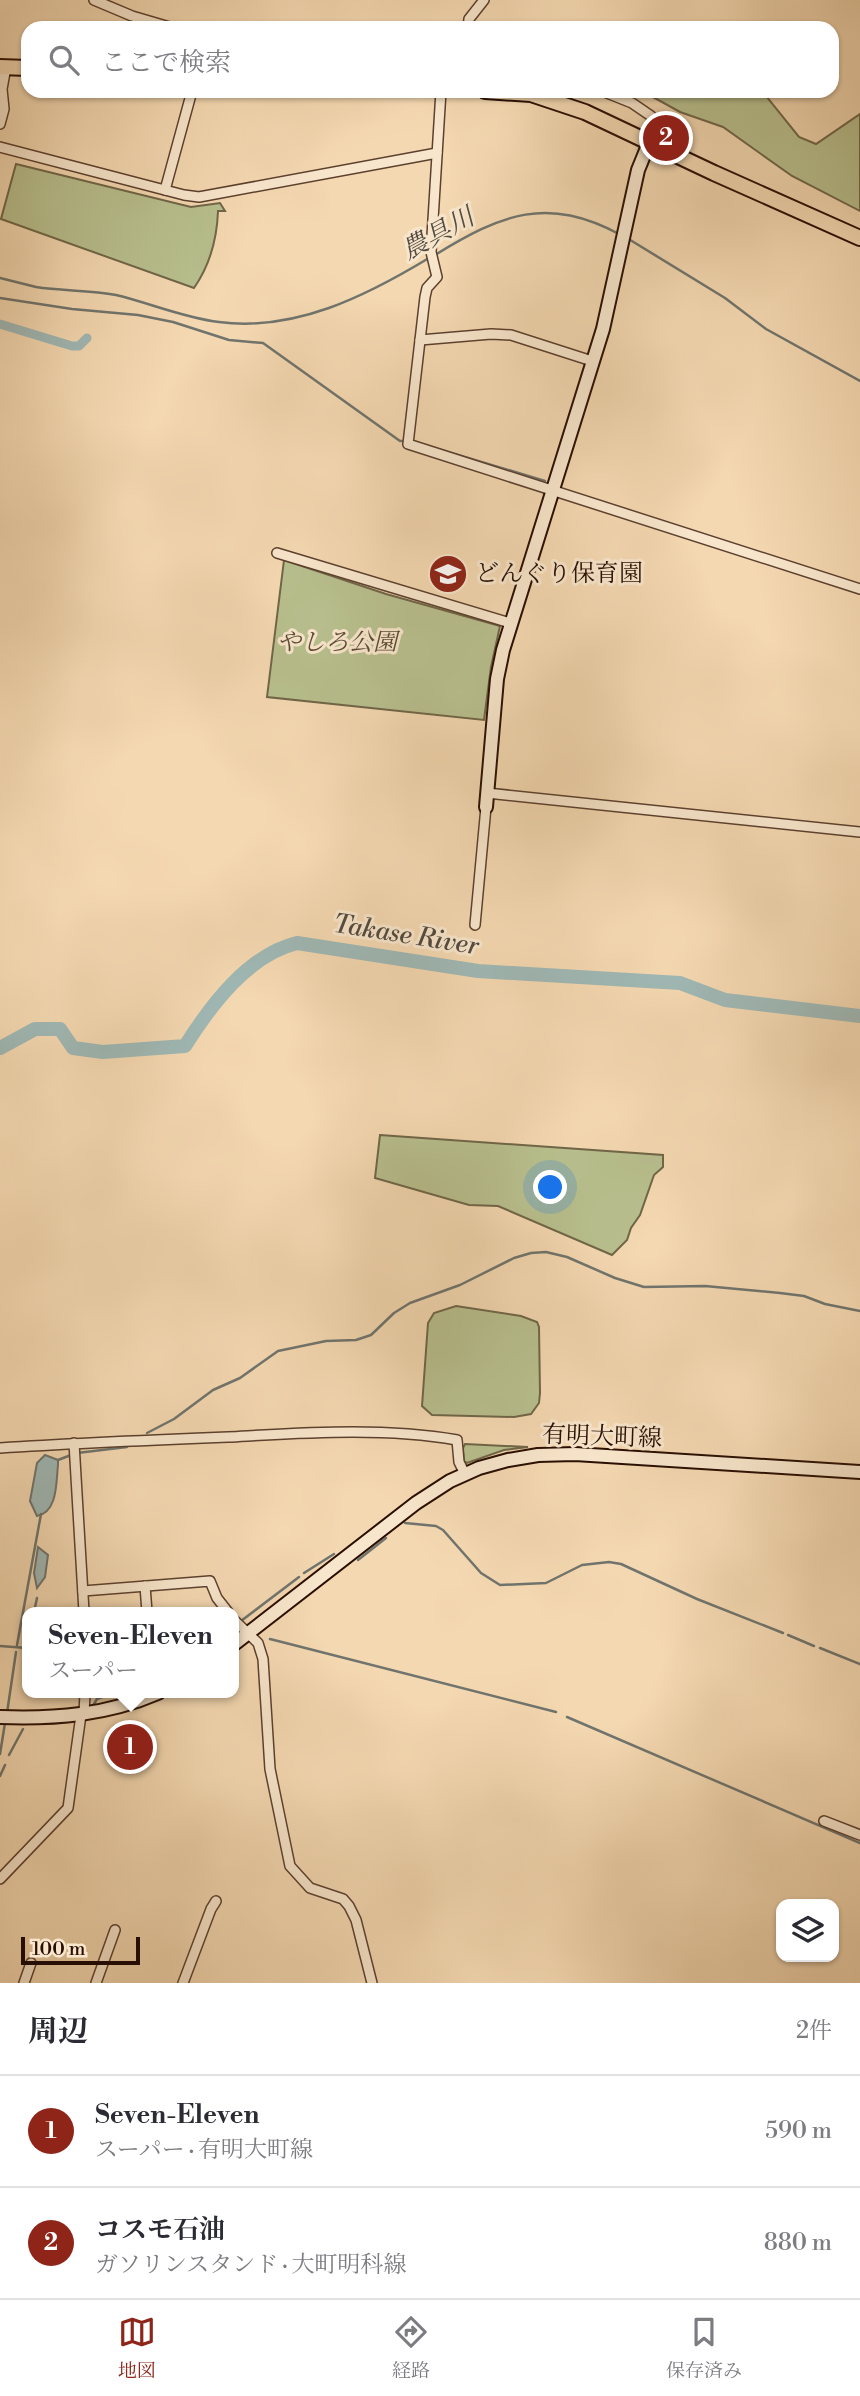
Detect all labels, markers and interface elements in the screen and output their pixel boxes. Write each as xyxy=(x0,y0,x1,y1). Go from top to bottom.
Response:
search box xyxy=(21,21,839,98)
icon: search xyxy=(45,41,83,79)
text: ここで検索 xyxy=(101,47,231,79)
pin: 2 xyxy=(643,112,689,164)
water label: 農具川 xyxy=(396,200,482,267)
school or university icon: どんぐり保育園 xyxy=(427,553,469,595)
place label: どんぐり保育園 xyxy=(475,559,643,589)
park label: やしろ公園 xyxy=(277,628,401,658)
water label: Takase River xyxy=(331,908,482,962)
your location xyxy=(533,1170,567,1204)
street label: 有明大町線 xyxy=(542,1420,662,1454)
popup xyxy=(22,1607,239,1698)
text: Seven-Eleven xyxy=(48,1620,213,1652)
text: スーパー xyxy=(48,1657,138,1685)
pin: 1 xyxy=(107,1721,153,1773)
map controls xyxy=(776,1899,839,1962)
button: layers xyxy=(776,1899,839,1962)
scale bar xyxy=(21,1934,140,1966)
text: 100 m xyxy=(32,1937,85,1961)
text: 周辺 xyxy=(28,2013,88,2051)
text: 2件 xyxy=(796,2017,832,2045)
text: Seven-Eleven xyxy=(95,2099,259,2131)
text: 1 xyxy=(45,2117,57,2145)
text: 590 m xyxy=(765,2117,832,2145)
text: スーパー · 有明大町線 xyxy=(95,2136,313,2164)
text: コスモ石油 xyxy=(95,2214,225,2246)
text: 2 xyxy=(44,2229,58,2257)
text: 880 m xyxy=(764,2229,832,2257)
text: ガソリンスタンド · 大町明科線 xyxy=(95,2251,407,2279)
tab: 地図 xyxy=(118,2313,156,2383)
tab: 経路 xyxy=(392,2313,430,2383)
tab: 保存済み xyxy=(666,2313,742,2383)

